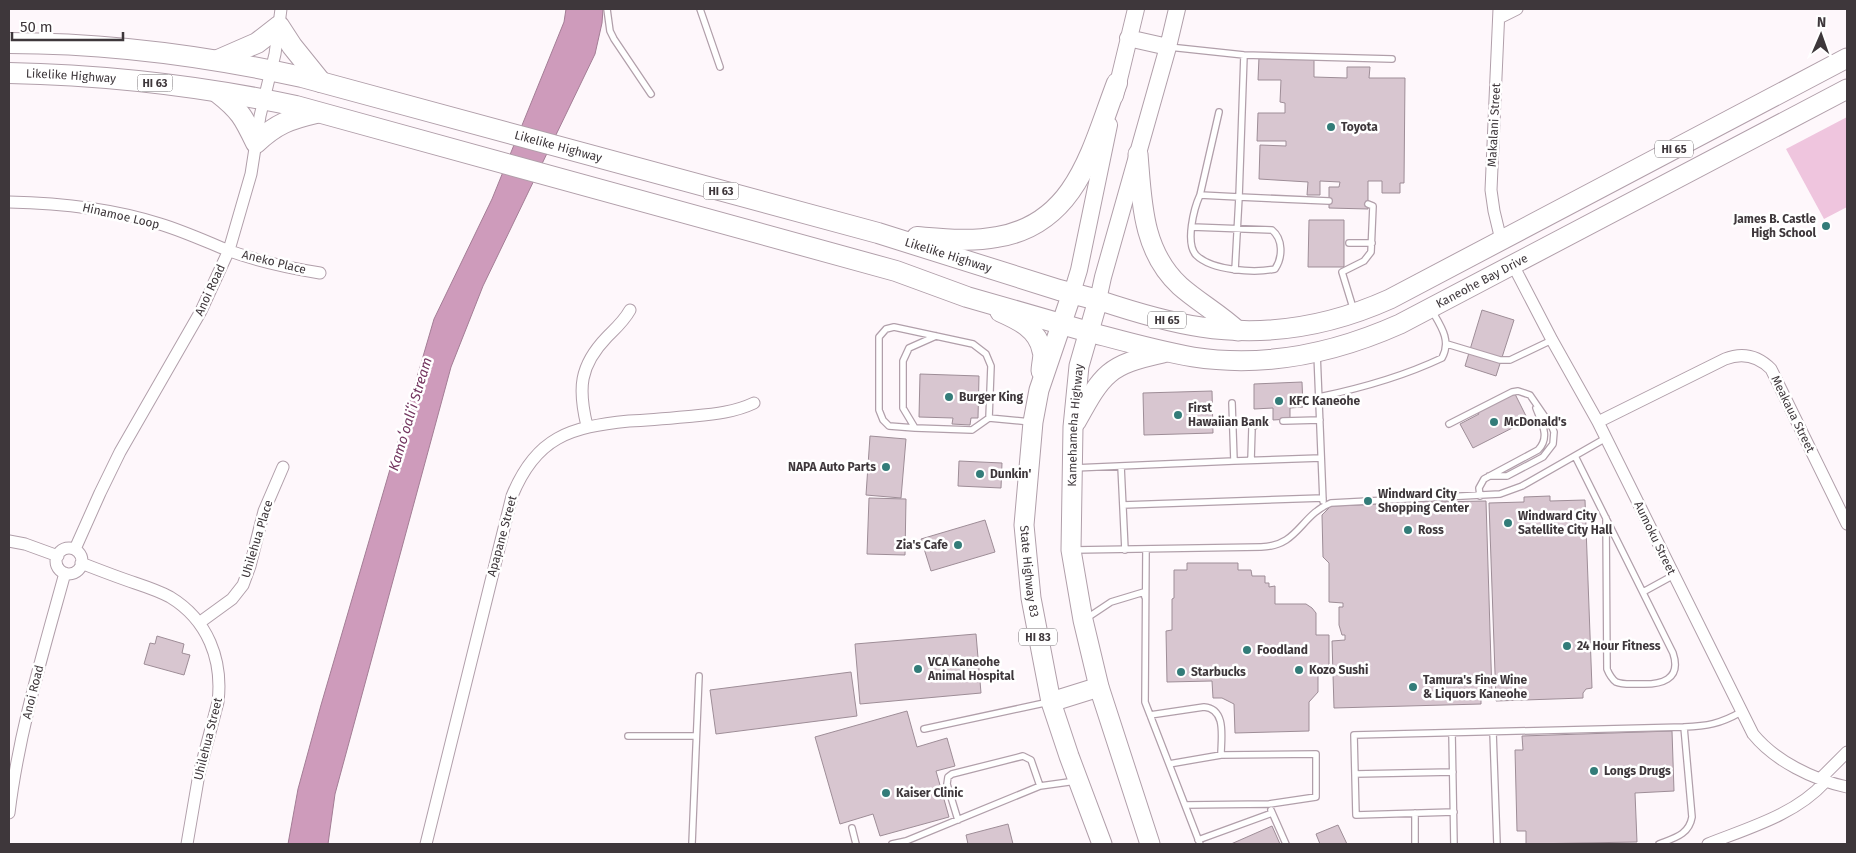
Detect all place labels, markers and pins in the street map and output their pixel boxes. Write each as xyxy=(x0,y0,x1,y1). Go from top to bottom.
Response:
place label: Toyota xyxy=(1341,120,1378,134)
marker: Toyota xyxy=(1325,121,1337,133)
place label: James B. Castle High School xyxy=(1732,212,1816,240)
marker: James B. Castle High School xyxy=(1820,220,1832,232)
place label: Burger King xyxy=(959,390,1023,404)
marker: Burger King xyxy=(943,391,955,403)
place label: KFC Kaneohe xyxy=(1289,394,1361,408)
marker: KFC Kaneohe xyxy=(1273,395,1285,407)
place label: First Hawaiian Bank xyxy=(1188,401,1269,429)
marker: First Hawaiian Bank xyxy=(1172,409,1184,421)
place label: McDonald's xyxy=(1504,415,1567,429)
marker: McDonald's xyxy=(1488,416,1500,428)
place label: NAPA Auto Parts xyxy=(788,460,876,474)
marker: NAPA Auto Parts xyxy=(880,461,892,473)
place label: Dunkin' xyxy=(990,467,1031,481)
marker: Dunkin' xyxy=(974,468,986,480)
place label: Windward City Shopping Center xyxy=(1378,487,1469,515)
marker: Windward City Shopping Center xyxy=(1362,495,1374,507)
place label: Windward City Satellite City Hall xyxy=(1518,509,1613,537)
marker: Windward City Satellite City Hall xyxy=(1502,517,1514,529)
place label: Ross xyxy=(1418,523,1444,537)
marker: Ross xyxy=(1402,524,1414,536)
place label: Zia's Cafe xyxy=(896,538,948,552)
marker: Zia's Cafe xyxy=(952,539,964,551)
place label: 24 Hour Fitness xyxy=(1577,639,1661,653)
marker: 24 Hour Fitness xyxy=(1561,640,1573,652)
place label: Foodland xyxy=(1257,643,1308,657)
marker: Foodland xyxy=(1241,644,1253,656)
place label: VCA Kaneohe Animal Hospital xyxy=(927,655,1015,683)
marker: VCA Kaneohe Animal Hospital xyxy=(912,663,924,675)
place label: Kozo Sushi xyxy=(1309,663,1368,677)
marker: Kozo Sushi xyxy=(1293,664,1305,676)
place label: Starbucks xyxy=(1191,665,1246,679)
marker: Starbucks xyxy=(1175,666,1187,678)
place label: Tamura's Fine Wine & Liquors Kaneohe xyxy=(1423,673,1527,701)
marker: Tamura's Fine Wine & Liquors Kaneohe xyxy=(1407,681,1419,693)
place label: Longs Drugs xyxy=(1604,764,1671,778)
marker: Longs Drugs xyxy=(1588,765,1600,777)
place label: Kaiser Clinic xyxy=(896,786,964,800)
marker: Kaiser Clinic xyxy=(880,787,892,799)

